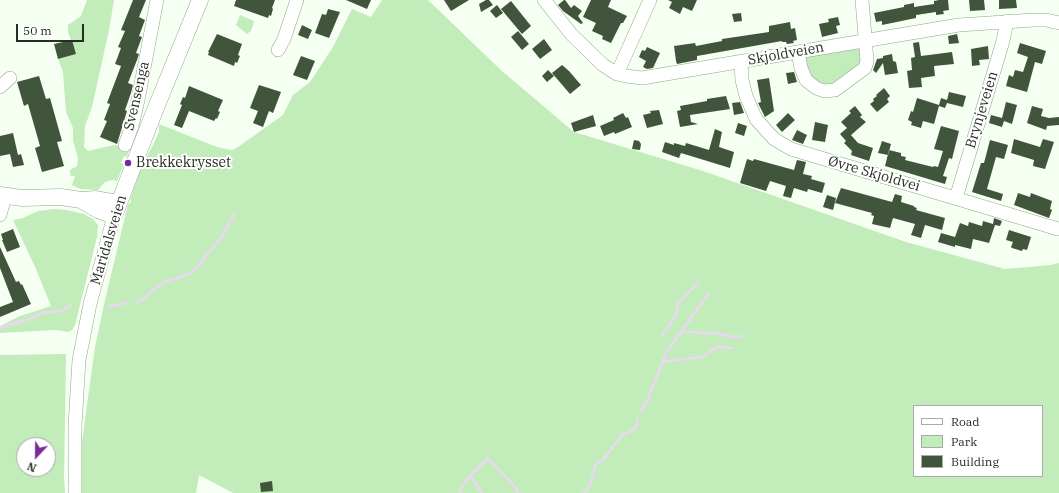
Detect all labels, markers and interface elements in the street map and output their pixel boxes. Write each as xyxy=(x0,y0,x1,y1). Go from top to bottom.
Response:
scale bar xyxy=(18,16,86,42)
text: 50 m xyxy=(23,23,52,38)
street label: Skjoldveien xyxy=(747,39,825,69)
street label: Svensenga xyxy=(121,60,153,132)
street label: Brynjeveien xyxy=(962,69,1002,151)
street label: Øvre Skjoldvei xyxy=(826,153,922,195)
place label: Brekkekrysset xyxy=(136,155,231,171)
marker: Brekkekrysset xyxy=(123,158,133,168)
street label: Maridalsveien xyxy=(87,193,131,287)
legend xyxy=(913,405,1043,477)
text: Road xyxy=(951,414,980,429)
text: Park xyxy=(951,434,977,449)
north arrow xyxy=(16,437,56,477)
text: Building xyxy=(951,454,999,469)
text: N xyxy=(25,459,39,475)

